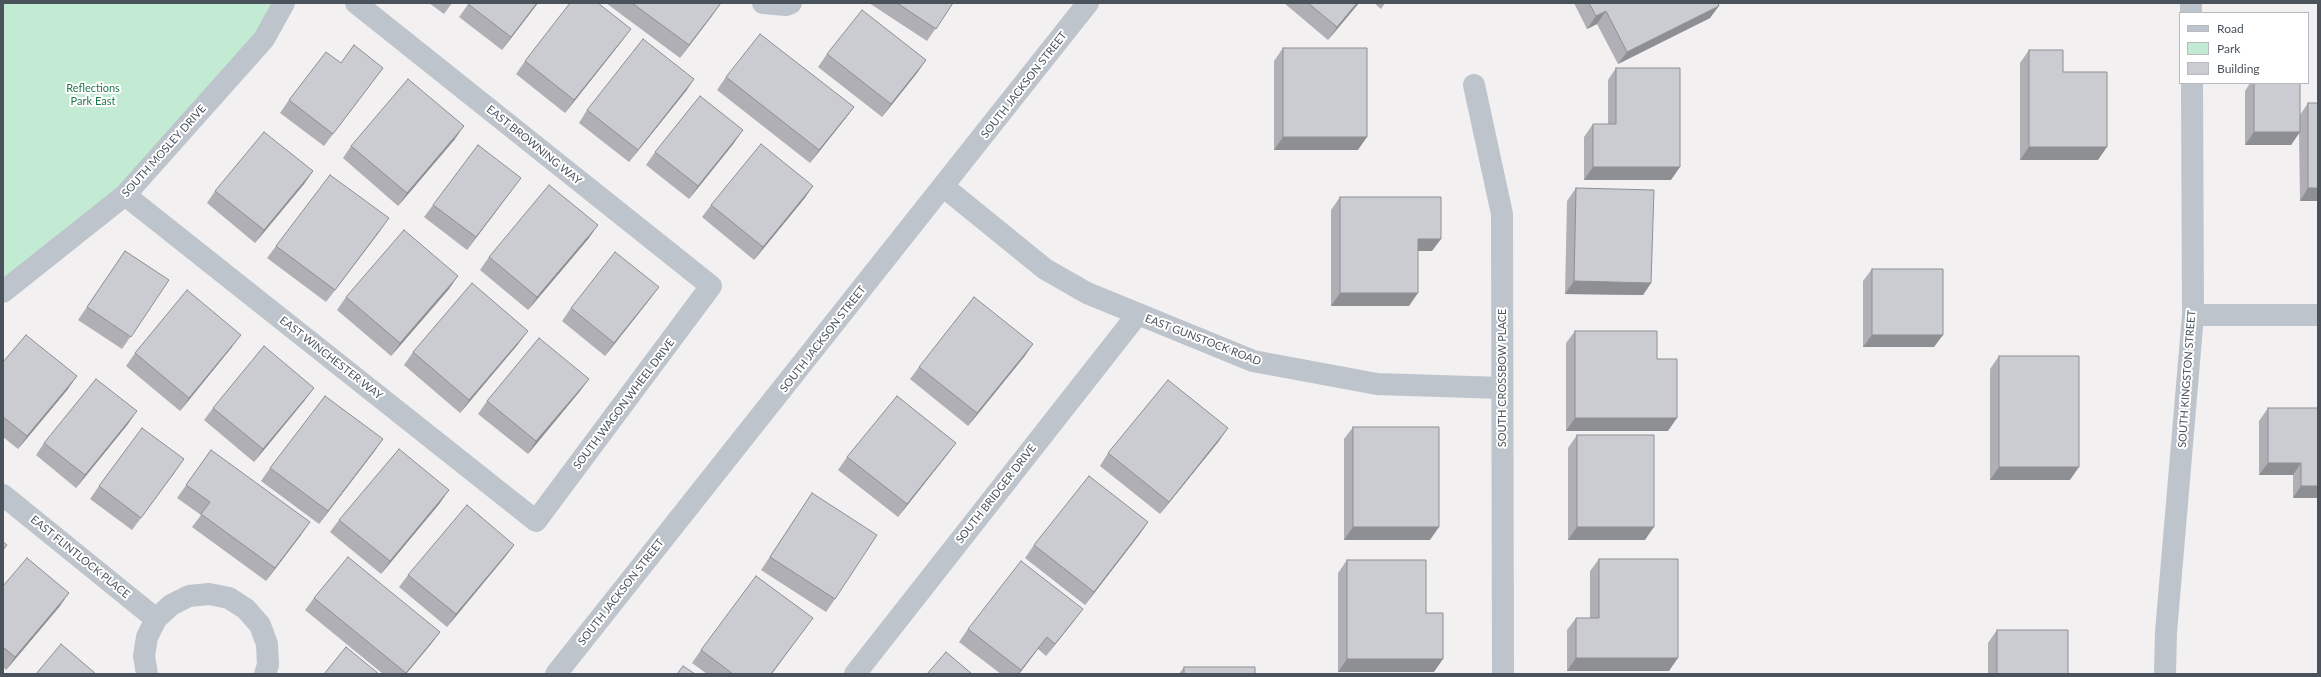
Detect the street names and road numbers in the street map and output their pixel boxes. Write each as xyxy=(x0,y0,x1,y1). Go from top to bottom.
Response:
street label: SOUTH JACKSON STREET xyxy=(978,29,1070,141)
street label: SOUTH MOSLEY DRIVE xyxy=(119,102,209,200)
street label: EAST BROWNING WAY xyxy=(484,103,584,187)
street label: SOUTH JACKSON STREET xyxy=(777,283,869,395)
street label: SOUTH CROSSBOW PLACE xyxy=(1495,309,1509,447)
street label: SOUTH KINGSTON STREET xyxy=(2176,310,2198,448)
street label: EAST GUNSTOCK ROAD xyxy=(1143,312,1263,368)
street label: EAST WINCHESTER WAY xyxy=(277,314,385,402)
street label: SOUTH WAGON WHEEL DRIVE xyxy=(571,336,677,472)
street label: SOUTH BRIDGER DRIVE xyxy=(953,442,1039,546)
street label: EAST FLINTLOCK PLACE xyxy=(28,513,132,601)
street label: SOUTH JACKSON STREET xyxy=(575,536,667,648)

